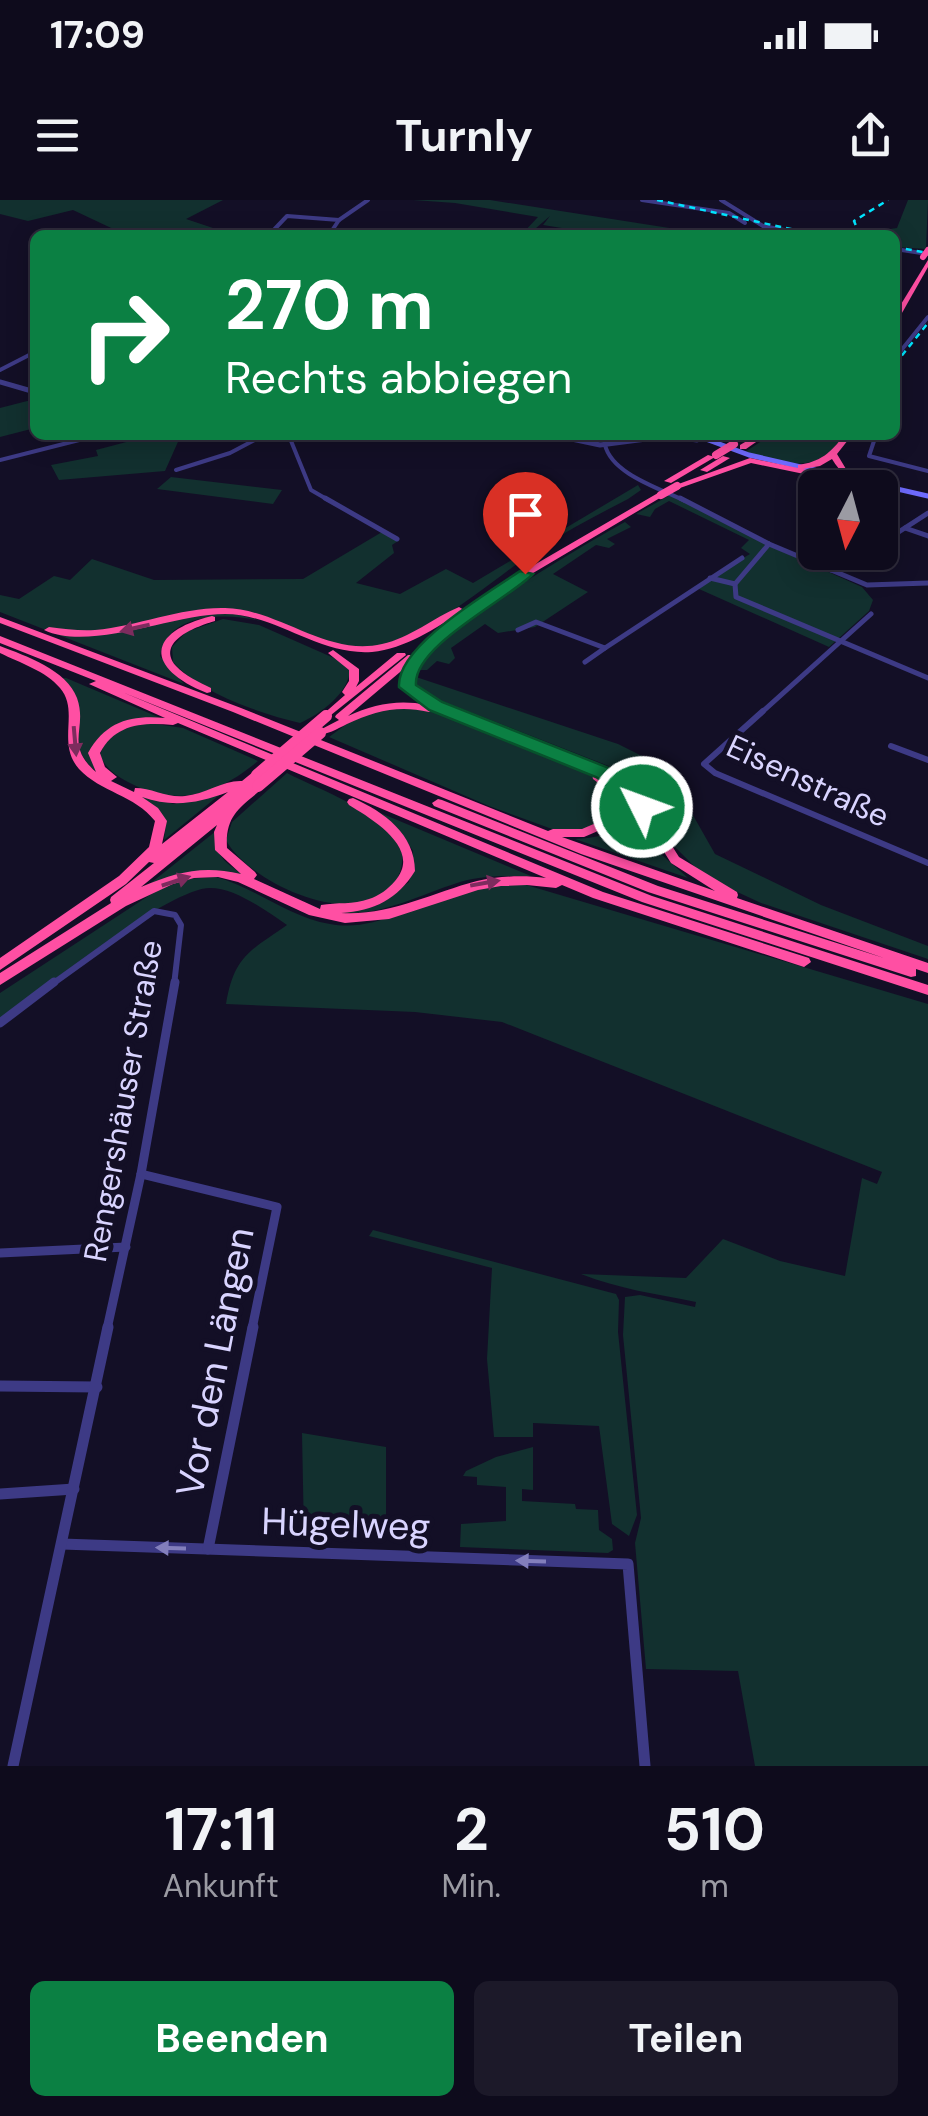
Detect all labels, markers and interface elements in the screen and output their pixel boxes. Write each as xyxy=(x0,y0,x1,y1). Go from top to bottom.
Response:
text: 17:09 xyxy=(50,10,145,60)
text: Turnly xyxy=(395,106,533,165)
icon: menu xyxy=(30,108,85,163)
icon: share xyxy=(843,108,898,163)
text: 270 m xyxy=(225,260,434,351)
icon: right xyxy=(60,270,190,400)
text: Rechts abbiegen xyxy=(225,348,572,407)
north arrow xyxy=(798,470,898,570)
map controls xyxy=(798,470,898,570)
pin xyxy=(483,472,568,575)
icon: arrive xyxy=(498,487,553,542)
one-way arrow xyxy=(119,621,150,636)
street label: Eisenstraße xyxy=(720,725,896,837)
one-way arrow xyxy=(67,726,83,757)
position arrow xyxy=(590,755,694,859)
one-way arrow xyxy=(161,872,191,887)
one-way arrow xyxy=(469,874,500,890)
street label: Rengershäuser Straße xyxy=(74,937,172,1265)
street label: Vor den Längen xyxy=(164,1223,266,1501)
street label: Hügelweg xyxy=(261,1496,431,1552)
one-way arrow xyxy=(155,1540,187,1556)
one-way arrow xyxy=(514,1552,546,1568)
text: 17:11 xyxy=(164,1790,277,1869)
text: 2 xyxy=(454,1790,489,1869)
text: 510 xyxy=(664,1790,765,1869)
text: Ankunft xyxy=(163,1865,279,1907)
text: Min. xyxy=(442,1865,501,1907)
text: m xyxy=(700,1865,729,1907)
button: Beenden xyxy=(30,1981,454,2096)
button: Teilen xyxy=(474,1981,898,2096)

